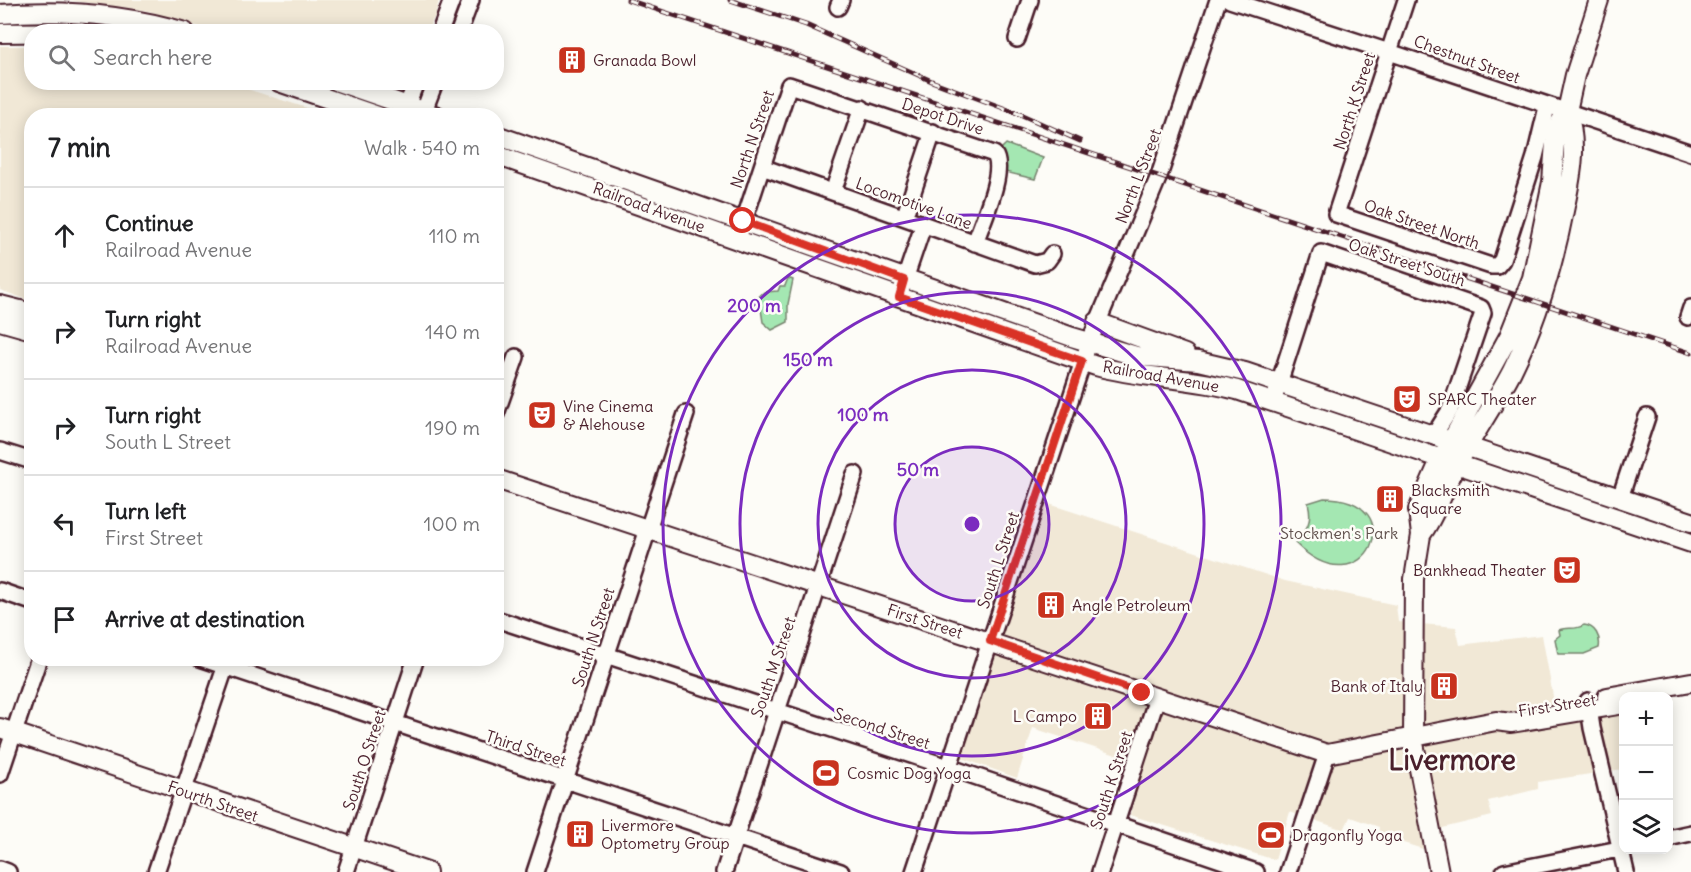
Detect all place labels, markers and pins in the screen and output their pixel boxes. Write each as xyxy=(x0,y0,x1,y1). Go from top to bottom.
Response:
building icon: Granada Bowl xyxy=(556,44,588,76)
place label: Granada Bowl xyxy=(593,50,696,70)
theatre icon: SPARC Theater xyxy=(1391,383,1423,415)
place label: SPARC Theater xyxy=(1428,389,1537,409)
place label: Vine Cinema & Alehouse xyxy=(563,396,653,434)
theatre icon: Vine Cinema & Alehouse xyxy=(526,399,558,431)
place label: Blacksmith Square xyxy=(1411,480,1490,518)
building icon: Blacksmith Square xyxy=(1374,483,1406,515)
centre of rings xyxy=(962,514,982,534)
theatre icon: Bankhead Theater xyxy=(1551,554,1583,586)
place label: Bankhead Theater xyxy=(1413,560,1546,580)
building icon: Angle Petroleum xyxy=(1035,589,1067,621)
place label: Angle Petroleum xyxy=(1072,595,1190,615)
building icon: Bank of Italy xyxy=(1428,670,1460,702)
place label: Bank of Italy xyxy=(1330,676,1423,696)
building icon: L Campo xyxy=(1082,700,1114,732)
place label: L Campo xyxy=(1013,706,1077,726)
sports icon: Cosmic Dog Yoga xyxy=(810,757,842,789)
place label: Cosmic Dog Yoga xyxy=(847,763,971,783)
place label: Livermore Optometry Group xyxy=(601,815,730,853)
building icon: Livermore Optometry Group xyxy=(564,818,596,850)
sports icon: Dragonfly Yoga xyxy=(1255,819,1287,851)
place label: Dragonfly Yoga xyxy=(1292,825,1402,845)

